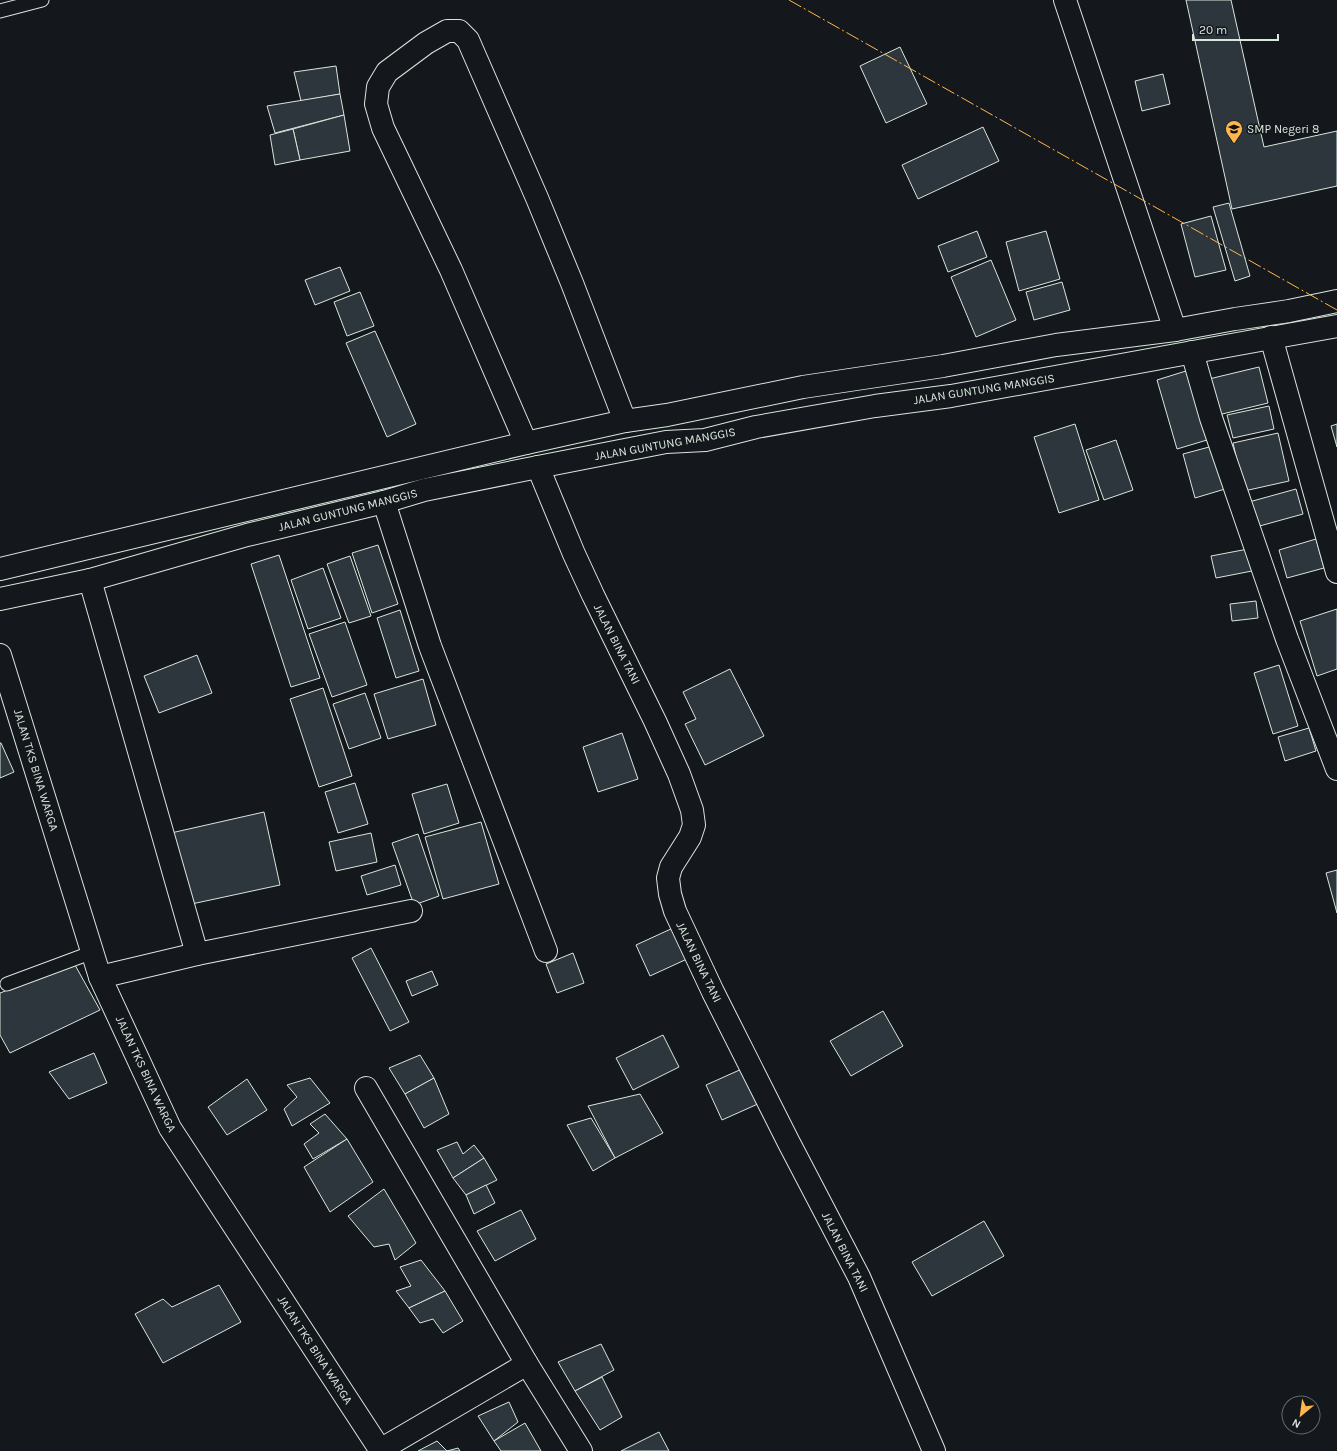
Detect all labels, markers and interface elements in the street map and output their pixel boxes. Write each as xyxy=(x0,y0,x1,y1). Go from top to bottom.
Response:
scale bar xyxy=(1193,16,1278,42)
text: 20 m xyxy=(1199,23,1227,37)
school or university icon: SMP Negeri 8 xyxy=(1224,119,1244,144)
place label: SMP Negeri 8 xyxy=(1247,122,1319,136)
street label: JALAN GUNTUNG MANGGIS xyxy=(912,371,1056,407)
street label: JALAN GUNTUNG MANGGIS xyxy=(593,425,737,463)
street label: JALAN GUNTUNG MANGGIS xyxy=(277,486,419,534)
street label: JALAN BINA TANI xyxy=(591,602,643,686)
street label: JALAN TKS BINA WARGA xyxy=(11,707,61,833)
street label: JALAN BINA TANI xyxy=(673,919,725,1005)
street label: JALAN TKS BINA WARGA xyxy=(113,1014,179,1134)
street label: JALAN BINA TANI xyxy=(819,1210,871,1294)
street label: JALAN TKS BINA WARGA xyxy=(275,1293,355,1407)
north arrow xyxy=(1281,1395,1321,1435)
text: N xyxy=(1290,1416,1303,1431)

